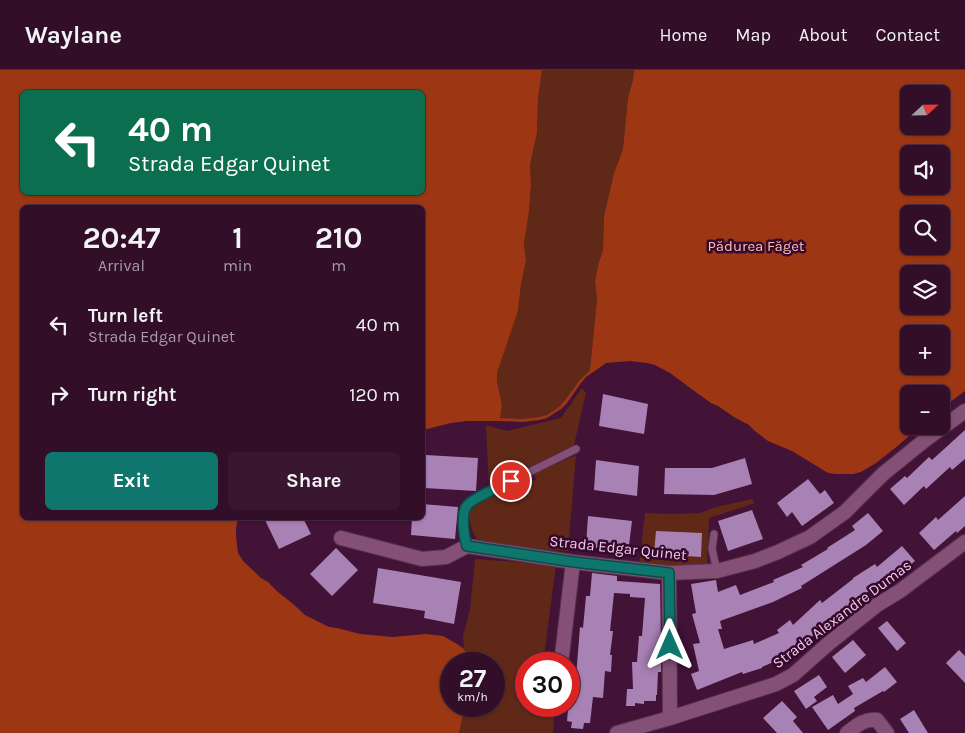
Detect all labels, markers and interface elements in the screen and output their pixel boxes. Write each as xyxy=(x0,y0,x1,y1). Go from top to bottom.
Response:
text: Waylane xyxy=(25,21,122,49)
text: Home xyxy=(659,24,707,46)
text: Map xyxy=(735,24,771,46)
text: About xyxy=(799,24,848,46)
text: Contact xyxy=(876,24,940,46)
north arrow xyxy=(900,85,950,135)
map controls xyxy=(900,85,950,435)
text: 40 m xyxy=(128,109,213,150)
icon: left xyxy=(45,110,110,175)
button: sound xyxy=(900,145,950,195)
text: Strada Edgar Quinet xyxy=(128,151,330,177)
button: search xyxy=(900,205,950,255)
text: 20:47 xyxy=(82,220,160,256)
text: 1 xyxy=(232,220,243,256)
text: 210 xyxy=(315,220,363,256)
park label: Pădurea Făget xyxy=(707,237,805,255)
text: Arrival xyxy=(98,256,145,275)
text: min xyxy=(223,256,252,275)
text: m xyxy=(331,256,346,275)
button: layers xyxy=(900,265,950,315)
text: Turn left xyxy=(88,305,163,327)
icon: left xyxy=(45,311,73,339)
text: 40 m xyxy=(356,314,400,336)
button: + xyxy=(900,325,950,375)
text: Strada Edgar Quinet xyxy=(88,327,235,346)
icon: right xyxy=(45,381,73,409)
text: Turn right xyxy=(88,384,177,406)
text: 120 m xyxy=(349,384,400,406)
button: − xyxy=(900,385,950,435)
button: Exit xyxy=(45,452,218,510)
button: Share xyxy=(228,452,400,510)
pin xyxy=(490,460,532,502)
icon: arrive xyxy=(497,467,525,495)
street label: Strada Edgar Quinet xyxy=(549,532,688,564)
street label: Strada Alexandre Dumas xyxy=(769,556,915,672)
position arrow xyxy=(643,618,695,670)
speed limit sign: 30 xyxy=(515,652,580,717)
text: 27 xyxy=(459,664,486,693)
text: km/h xyxy=(457,690,488,704)

